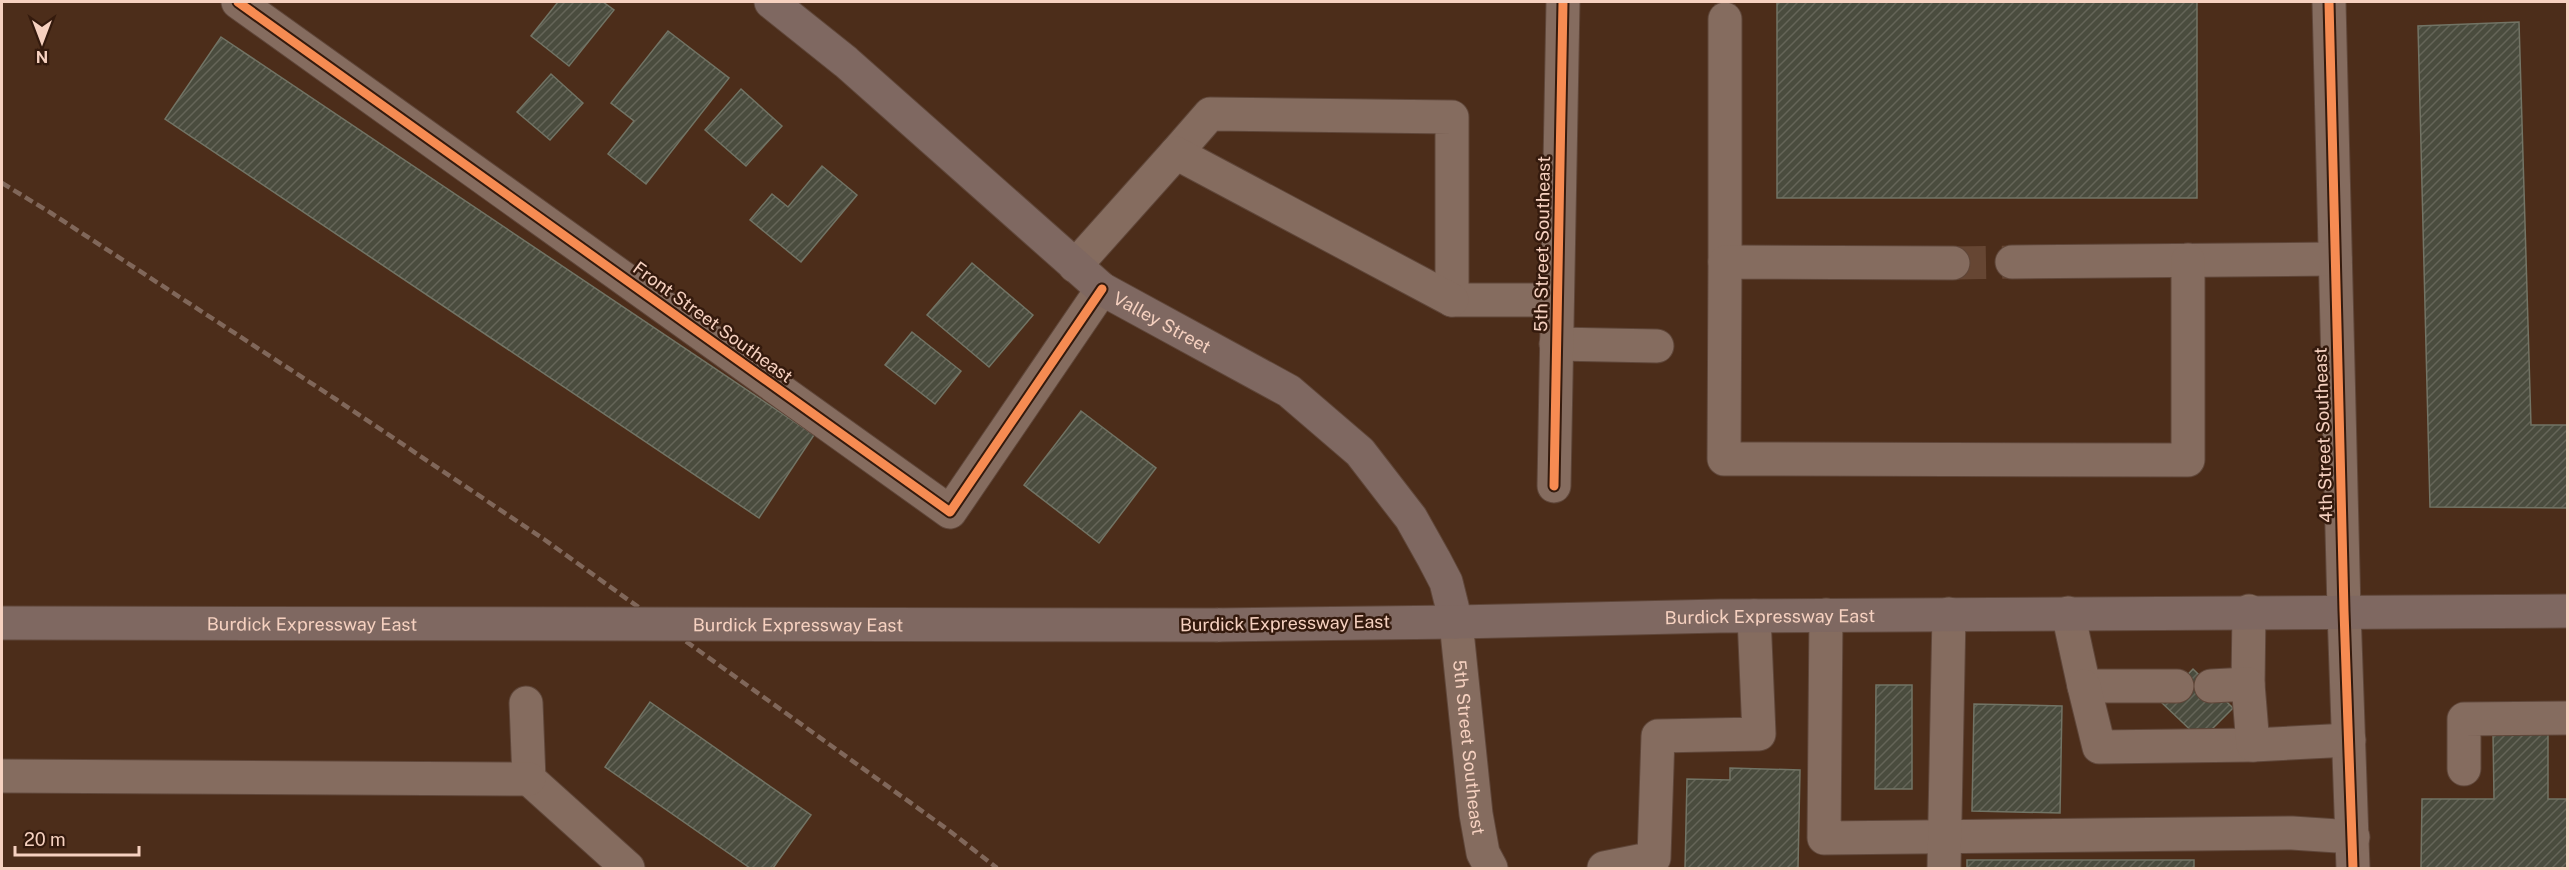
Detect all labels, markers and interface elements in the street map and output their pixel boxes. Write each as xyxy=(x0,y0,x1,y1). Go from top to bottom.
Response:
north arrow xyxy=(12,12,72,72)
text: N xyxy=(36,47,48,66)
street label: 5th Street Southeast xyxy=(1530,156,1554,332)
street label: Front Street Southeast xyxy=(629,257,797,387)
street label: Valley Street xyxy=(1110,287,1215,357)
street label: 4th Street Southeast xyxy=(2309,347,2337,523)
street label: Burdick Expressway East xyxy=(1664,605,1875,628)
street label: Burdick Expressway East xyxy=(1180,611,1390,635)
street label: Burdick Expressway East xyxy=(207,613,417,634)
street label: Burdick Expressway East xyxy=(693,614,903,635)
street label: 5th Street Southeast xyxy=(1449,659,1490,837)
scale bar xyxy=(15,819,140,857)
text: 20 m xyxy=(24,829,66,850)

